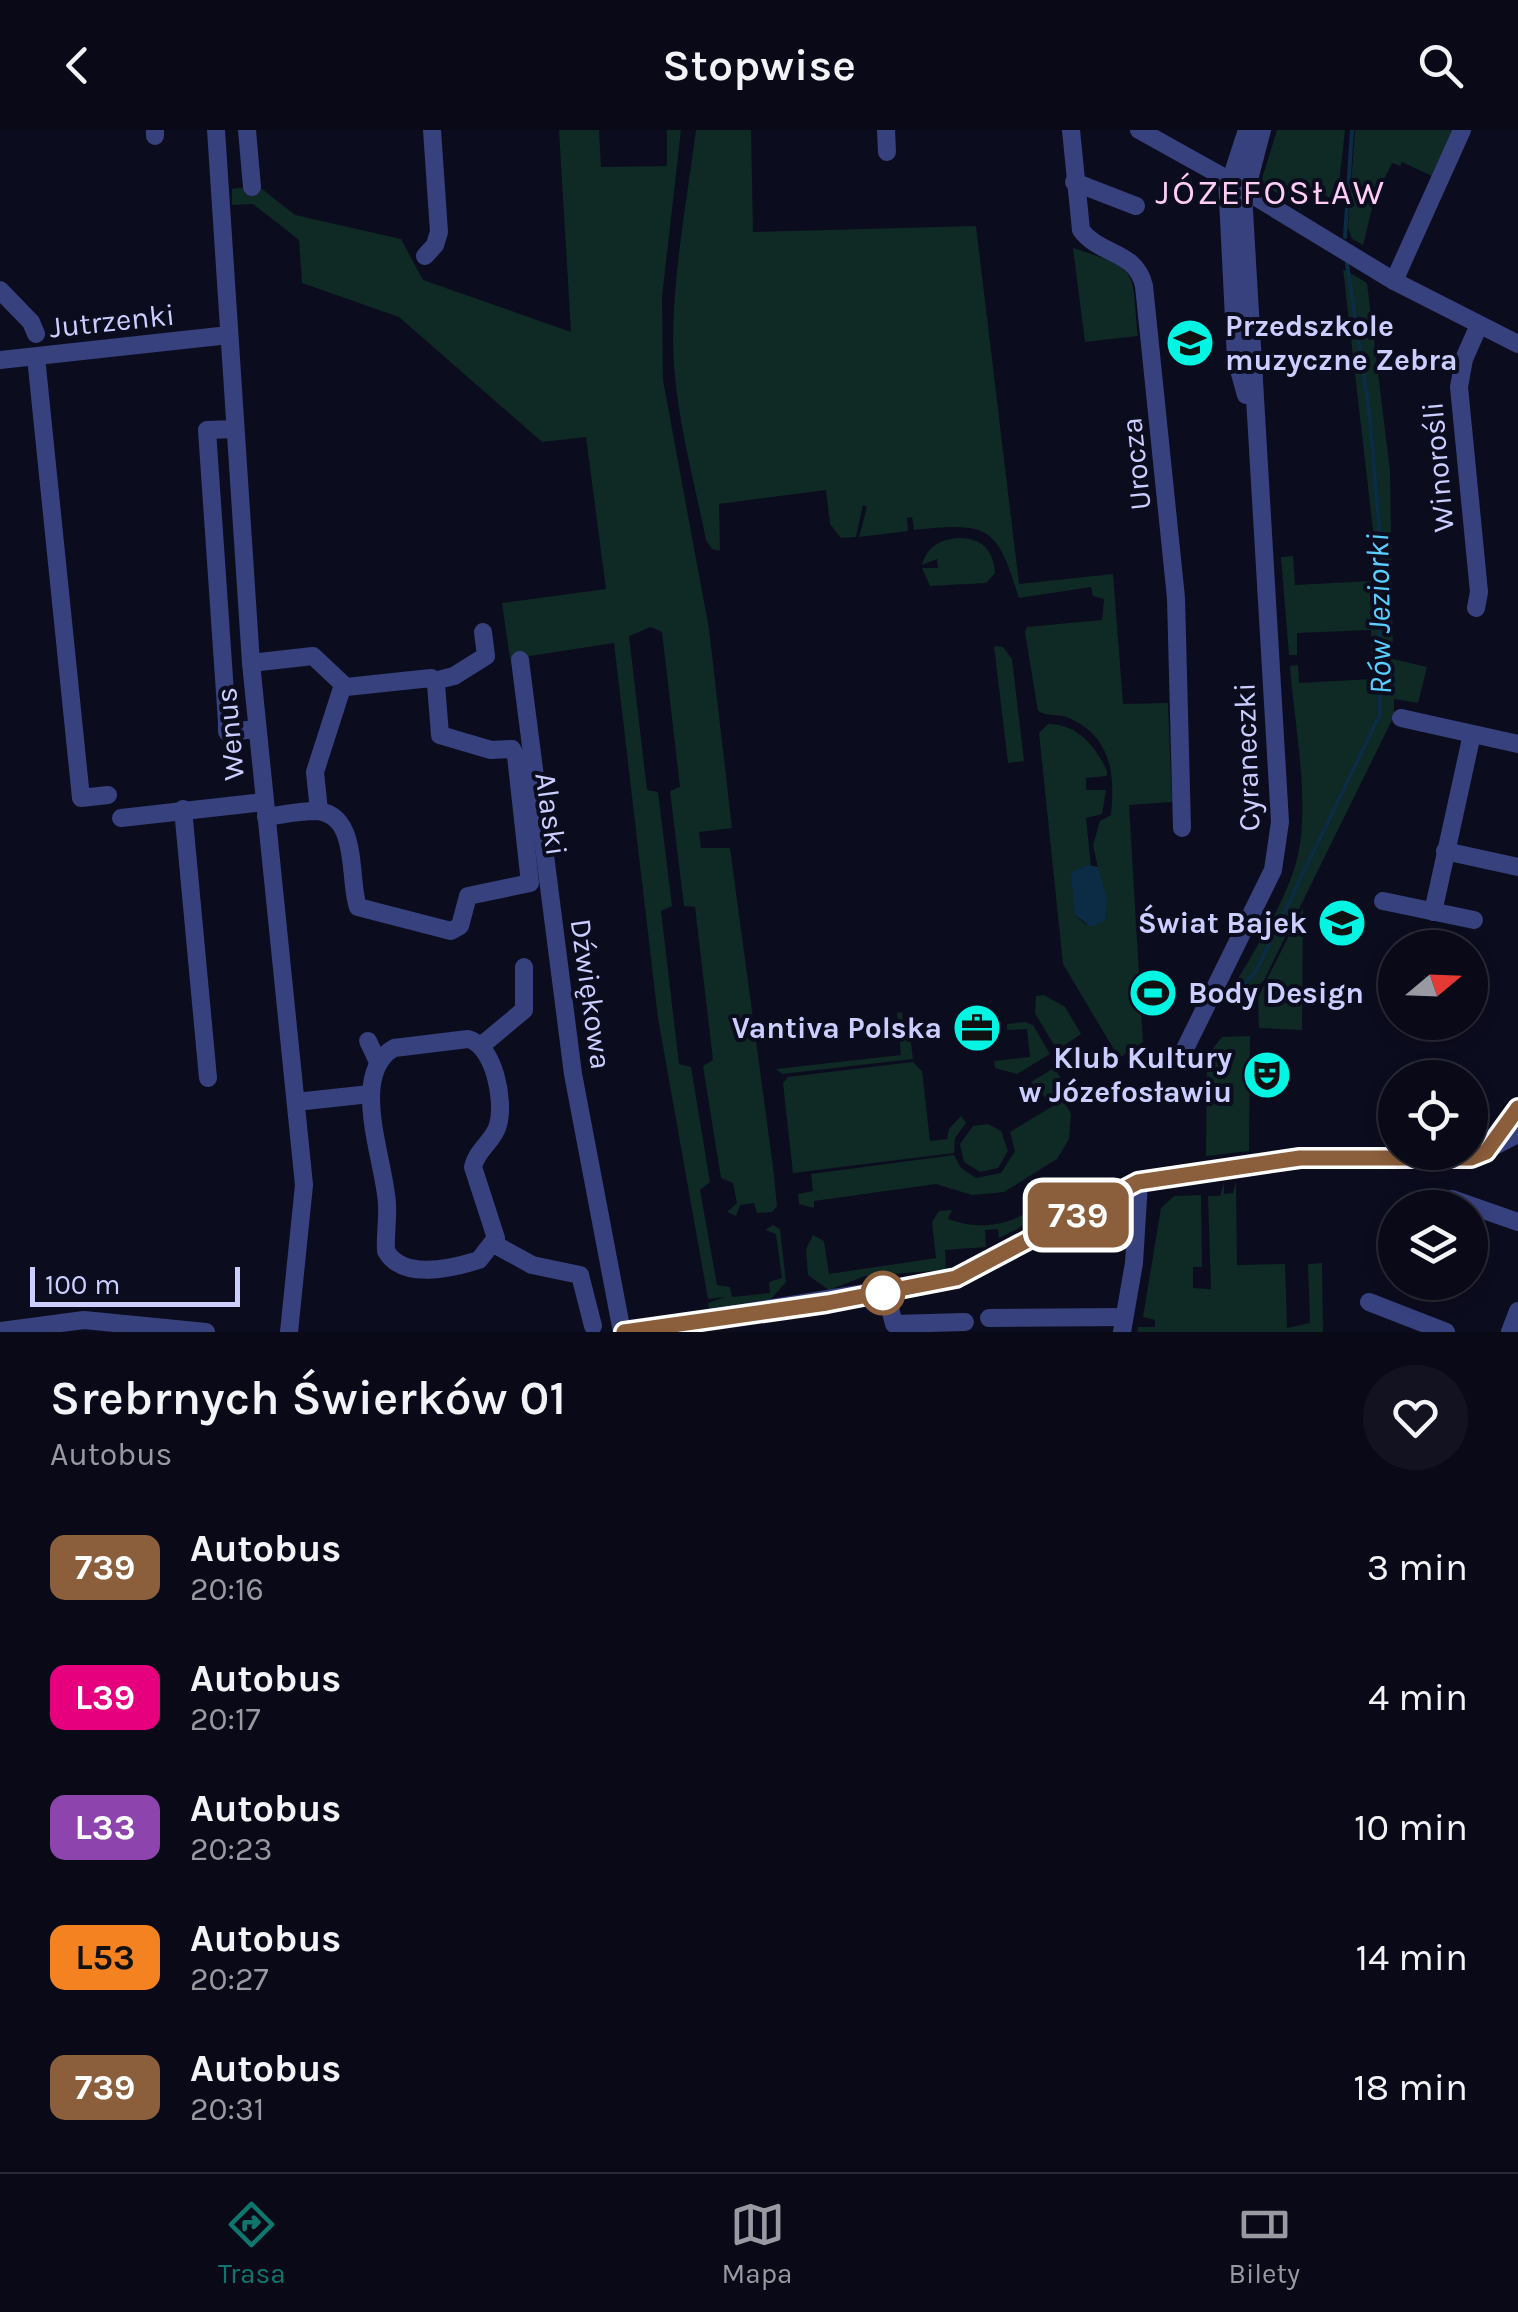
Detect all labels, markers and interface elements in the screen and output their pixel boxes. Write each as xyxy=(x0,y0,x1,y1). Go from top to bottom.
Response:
icon: back xyxy=(50,38,105,93)
icon: search xyxy=(1413,38,1468,93)
text: Stopwise xyxy=(662,39,856,91)
district label: JÓZEFOSŁAW xyxy=(1156,172,1386,213)
street label: Jutrzenki xyxy=(47,297,177,345)
place label: Przedszkole muzyczne Zebra xyxy=(1225,308,1458,378)
school or university icon: Przedszkole muzyczne Zebra xyxy=(1164,317,1216,369)
street label: Winorośli xyxy=(1414,400,1462,534)
street label: Urocza xyxy=(1113,416,1159,512)
water label: Rów Jeziorki xyxy=(1359,533,1399,695)
street label: Cyraneczki xyxy=(1226,682,1268,832)
street label: Wenus xyxy=(208,686,252,782)
street label: Alaski xyxy=(527,770,575,858)
school or university icon: Świat Bajek xyxy=(1316,897,1368,949)
place label: Świat Bajek xyxy=(1138,904,1307,941)
street label: Dźwiękowa xyxy=(563,916,619,1072)
north arrow xyxy=(1378,930,1488,1040)
map controls xyxy=(1378,930,1488,1300)
sports icon: Body Design xyxy=(1127,967,1179,1019)
place label: Body Design xyxy=(1188,975,1364,1011)
office icon: Vantiva Polska xyxy=(951,1002,1003,1054)
place label: Vantiva Polska xyxy=(732,1010,942,1046)
place label: Klub Kultury w Józefosławiu xyxy=(1019,1040,1232,1110)
theatre icon: Klub Kultury w Józefosławiu xyxy=(1241,1049,1293,1101)
button: locate xyxy=(1378,1060,1488,1170)
line badge: 739 xyxy=(1020,1182,1136,1248)
button: layers xyxy=(1378,1190,1488,1300)
text: 739 xyxy=(1048,1195,1108,1236)
scale bar xyxy=(30,1262,240,1306)
text: 100 m xyxy=(45,1268,120,1301)
unlabelled marker xyxy=(862,1272,904,1314)
button: heart xyxy=(1363,1365,1468,1470)
text: Srebrnych Świerków 01 xyxy=(50,1370,566,1426)
text: Autobus xyxy=(50,1436,172,1473)
text: Autobus xyxy=(190,1526,341,1571)
text: 3 min xyxy=(1367,1545,1468,1590)
text: 739 xyxy=(75,1547,135,1588)
text: 20:16 xyxy=(190,1571,264,1608)
text: Autobus xyxy=(190,1656,341,1701)
text: 4 min xyxy=(1368,1675,1468,1720)
text: L39 xyxy=(75,1677,135,1718)
text: 20:17 xyxy=(190,1701,261,1738)
text: Autobus xyxy=(190,1786,341,1831)
text: 10 min xyxy=(1354,1805,1468,1850)
text: L33 xyxy=(75,1807,135,1848)
text: 20:23 xyxy=(190,1831,272,1868)
text: Autobus xyxy=(190,1916,341,1961)
text: 14 min xyxy=(1355,1935,1468,1980)
text: L53 xyxy=(75,1937,135,1978)
text: 20:27 xyxy=(190,1961,268,1998)
text: Autobus xyxy=(190,2046,341,2091)
text: 18 min xyxy=(1353,2065,1468,2110)
text: 739 xyxy=(75,2067,135,2108)
text: 20:31 xyxy=(190,2091,264,2128)
tab: Trasa xyxy=(218,2197,286,2290)
tab: Mapa xyxy=(722,2197,793,2290)
tab: Bilety xyxy=(1228,2197,1300,2290)

